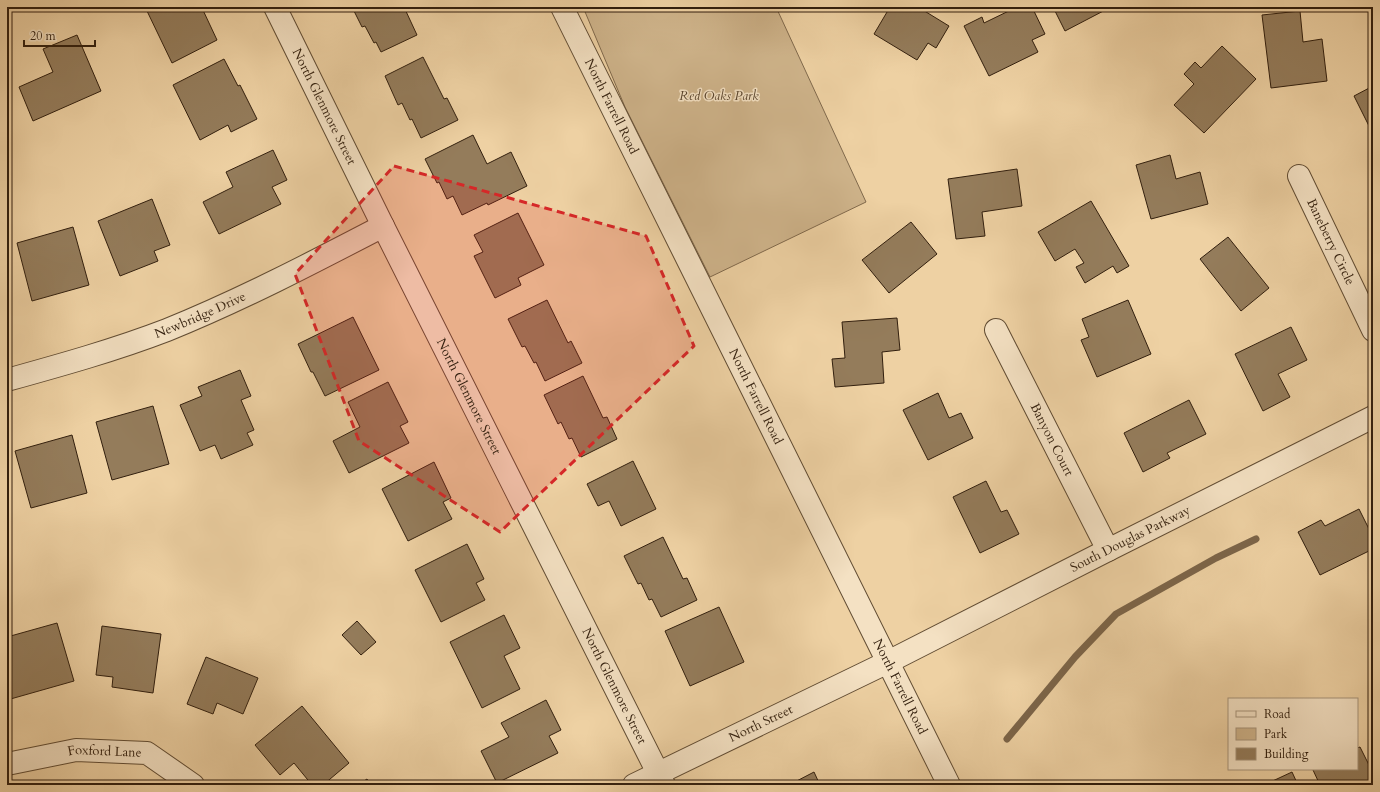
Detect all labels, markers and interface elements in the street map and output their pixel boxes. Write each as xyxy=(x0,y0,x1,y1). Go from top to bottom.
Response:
scale bar xyxy=(24,22,95,48)
text: 20 m xyxy=(30,28,57,44)
street label: North Glenmore Street xyxy=(288,45,360,168)
street label: North Farrell Road xyxy=(580,55,643,157)
park label: Red Oaks Park xyxy=(679,87,759,105)
street label: Baneberry Circle xyxy=(1302,196,1359,288)
street label: Newbridge Drive xyxy=(152,287,249,343)
street label: North Glenmore Street xyxy=(432,335,505,458)
street label: North Farrell Road xyxy=(724,346,787,447)
street label: Banyon Court xyxy=(1026,400,1078,479)
street label: South Douglas Parkway xyxy=(1067,501,1194,577)
street label: North Glenmore Street xyxy=(577,625,651,747)
street label: North Farrell Road xyxy=(869,636,931,738)
legend xyxy=(1228,698,1358,770)
street label: North Street xyxy=(726,700,796,747)
text: Road xyxy=(1264,706,1291,722)
text: Park xyxy=(1264,726,1288,742)
street label: Foxford Lane xyxy=(66,741,142,762)
text: Building xyxy=(1264,746,1309,762)

